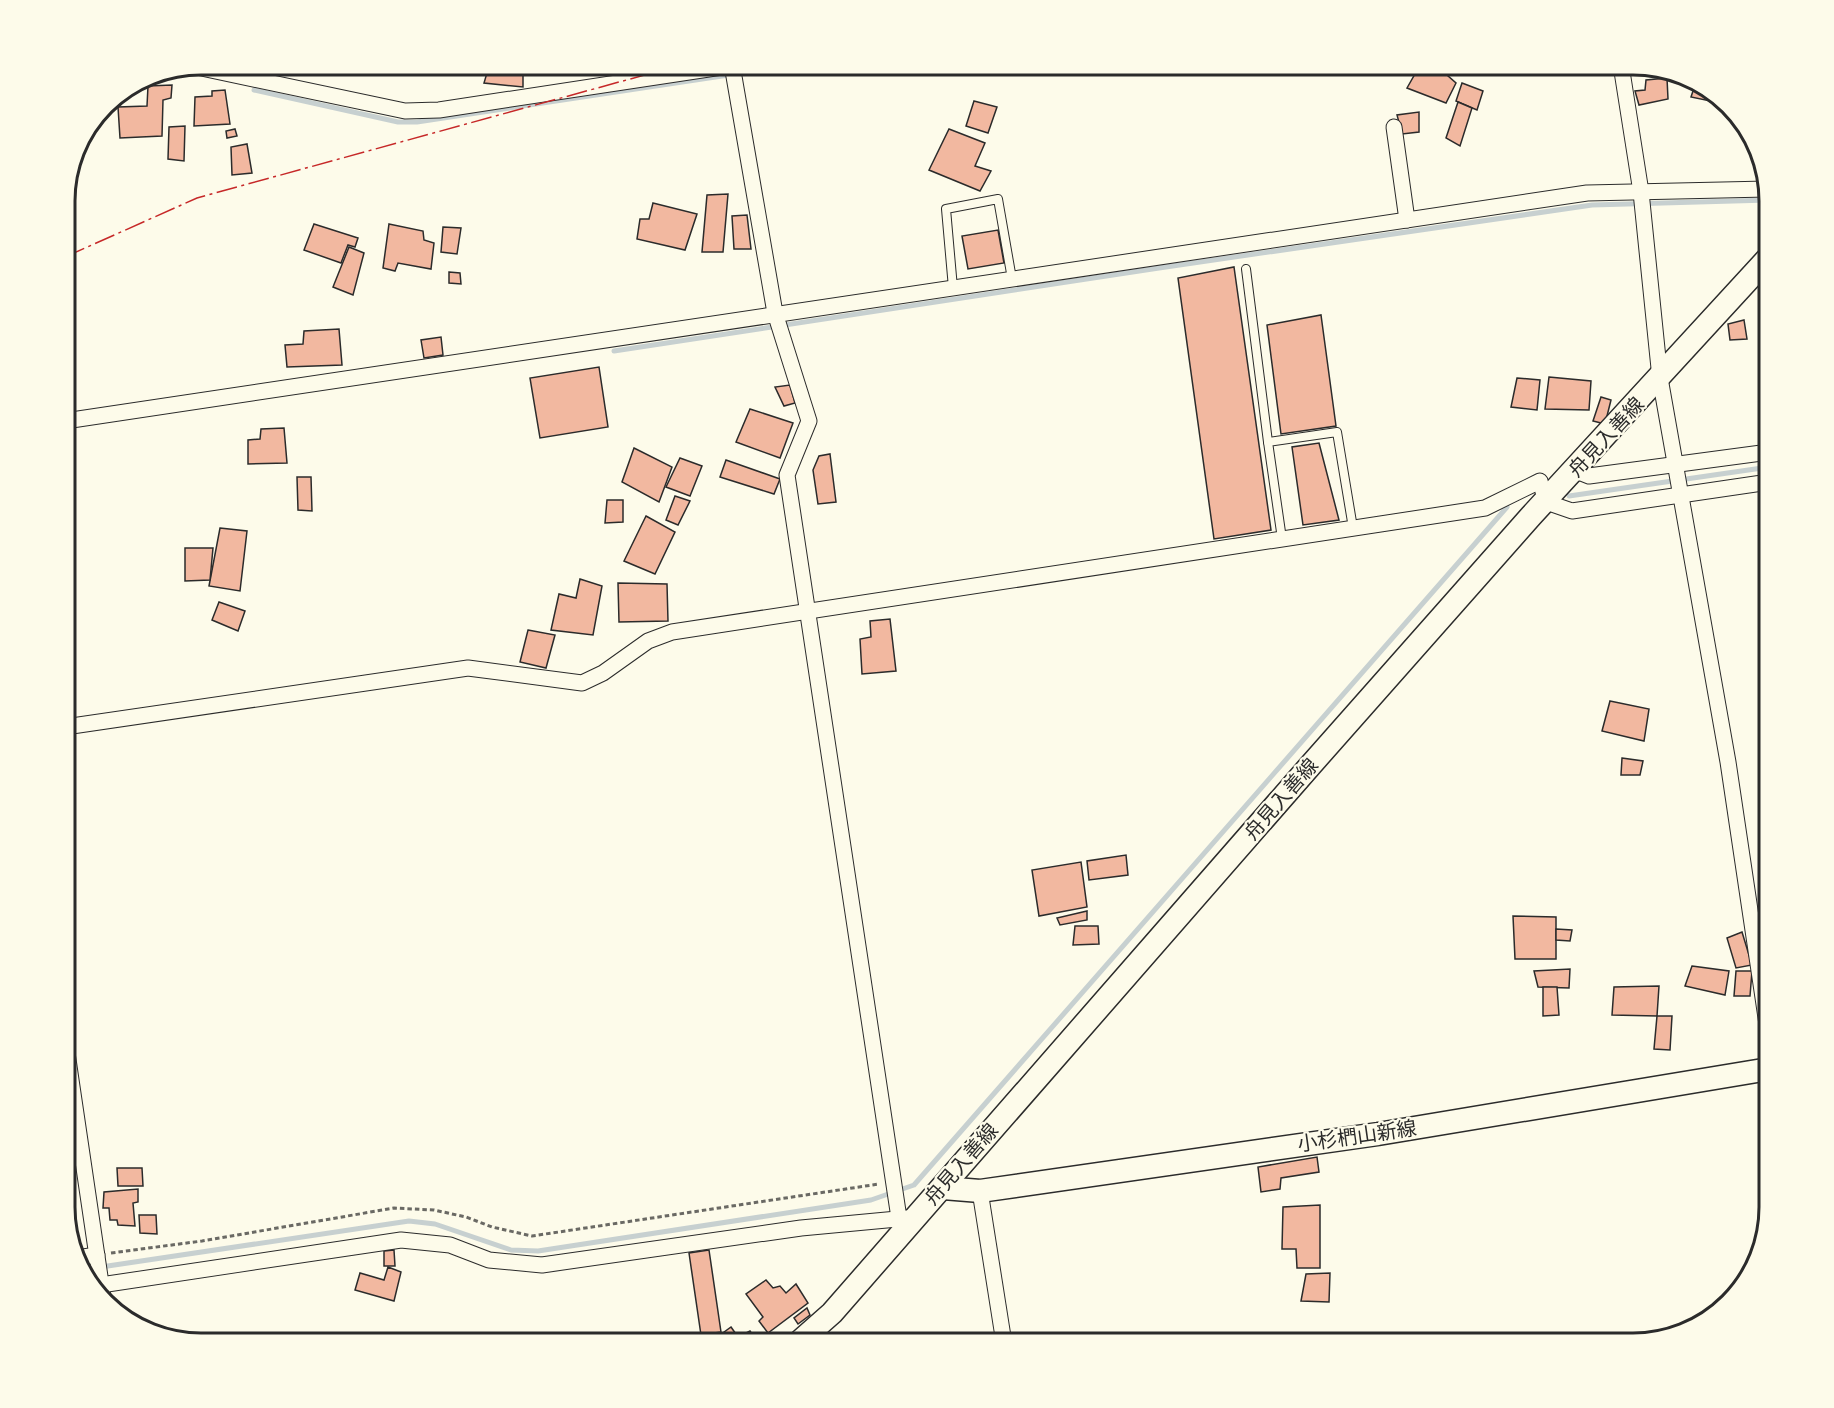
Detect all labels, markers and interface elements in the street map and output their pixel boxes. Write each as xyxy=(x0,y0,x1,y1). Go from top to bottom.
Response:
street label: 舟見入善線 xyxy=(1563,392,1649,482)
street label: 舟見入善線 xyxy=(1239,753,1323,845)
street label: 小杉椚山新線 xyxy=(1296,1116,1418,1156)
street label: 舟見入善線 xyxy=(919,1118,1003,1210)

